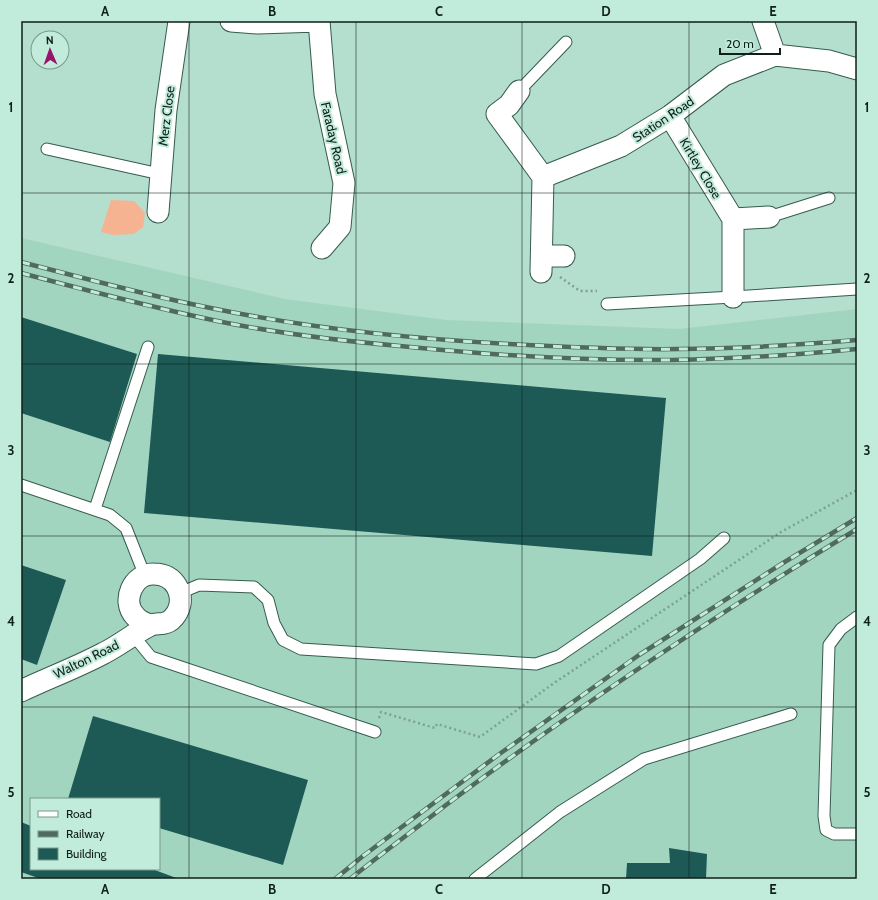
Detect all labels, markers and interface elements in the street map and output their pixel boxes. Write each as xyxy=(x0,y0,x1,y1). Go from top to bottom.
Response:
text: A xyxy=(101,3,110,19)
text: B xyxy=(268,3,276,19)
text: C xyxy=(435,3,443,19)
text: D xyxy=(601,3,611,19)
text: E xyxy=(769,3,777,19)
north arrow xyxy=(30,30,70,70)
scale bar xyxy=(720,30,780,56)
text: N xyxy=(46,33,54,47)
text: 20 m xyxy=(726,36,754,51)
street label: Merz Close xyxy=(154,85,178,147)
street label: Station Road xyxy=(629,93,697,145)
text: 1 xyxy=(9,99,13,115)
text: 1 xyxy=(865,99,869,115)
street label: Faraday Road xyxy=(318,100,350,176)
street label: Kirtley Close xyxy=(677,135,726,202)
text: 2 xyxy=(8,270,15,286)
text: 2 xyxy=(864,270,871,286)
text: 3 xyxy=(7,442,15,458)
text: 3 xyxy=(863,442,871,458)
text: 4 xyxy=(7,613,15,629)
text: 4 xyxy=(863,613,871,629)
street label: Walton Road xyxy=(51,636,121,682)
text: 5 xyxy=(8,784,15,800)
text: 5 xyxy=(864,784,871,800)
legend xyxy=(30,798,160,870)
text: Road xyxy=(66,806,92,821)
text: Railway xyxy=(66,826,104,841)
text: Building xyxy=(66,846,108,861)
text: A xyxy=(101,881,110,897)
text: B xyxy=(268,881,276,897)
text: C xyxy=(435,881,443,897)
text: D xyxy=(601,881,611,897)
text: E xyxy=(769,881,777,897)

